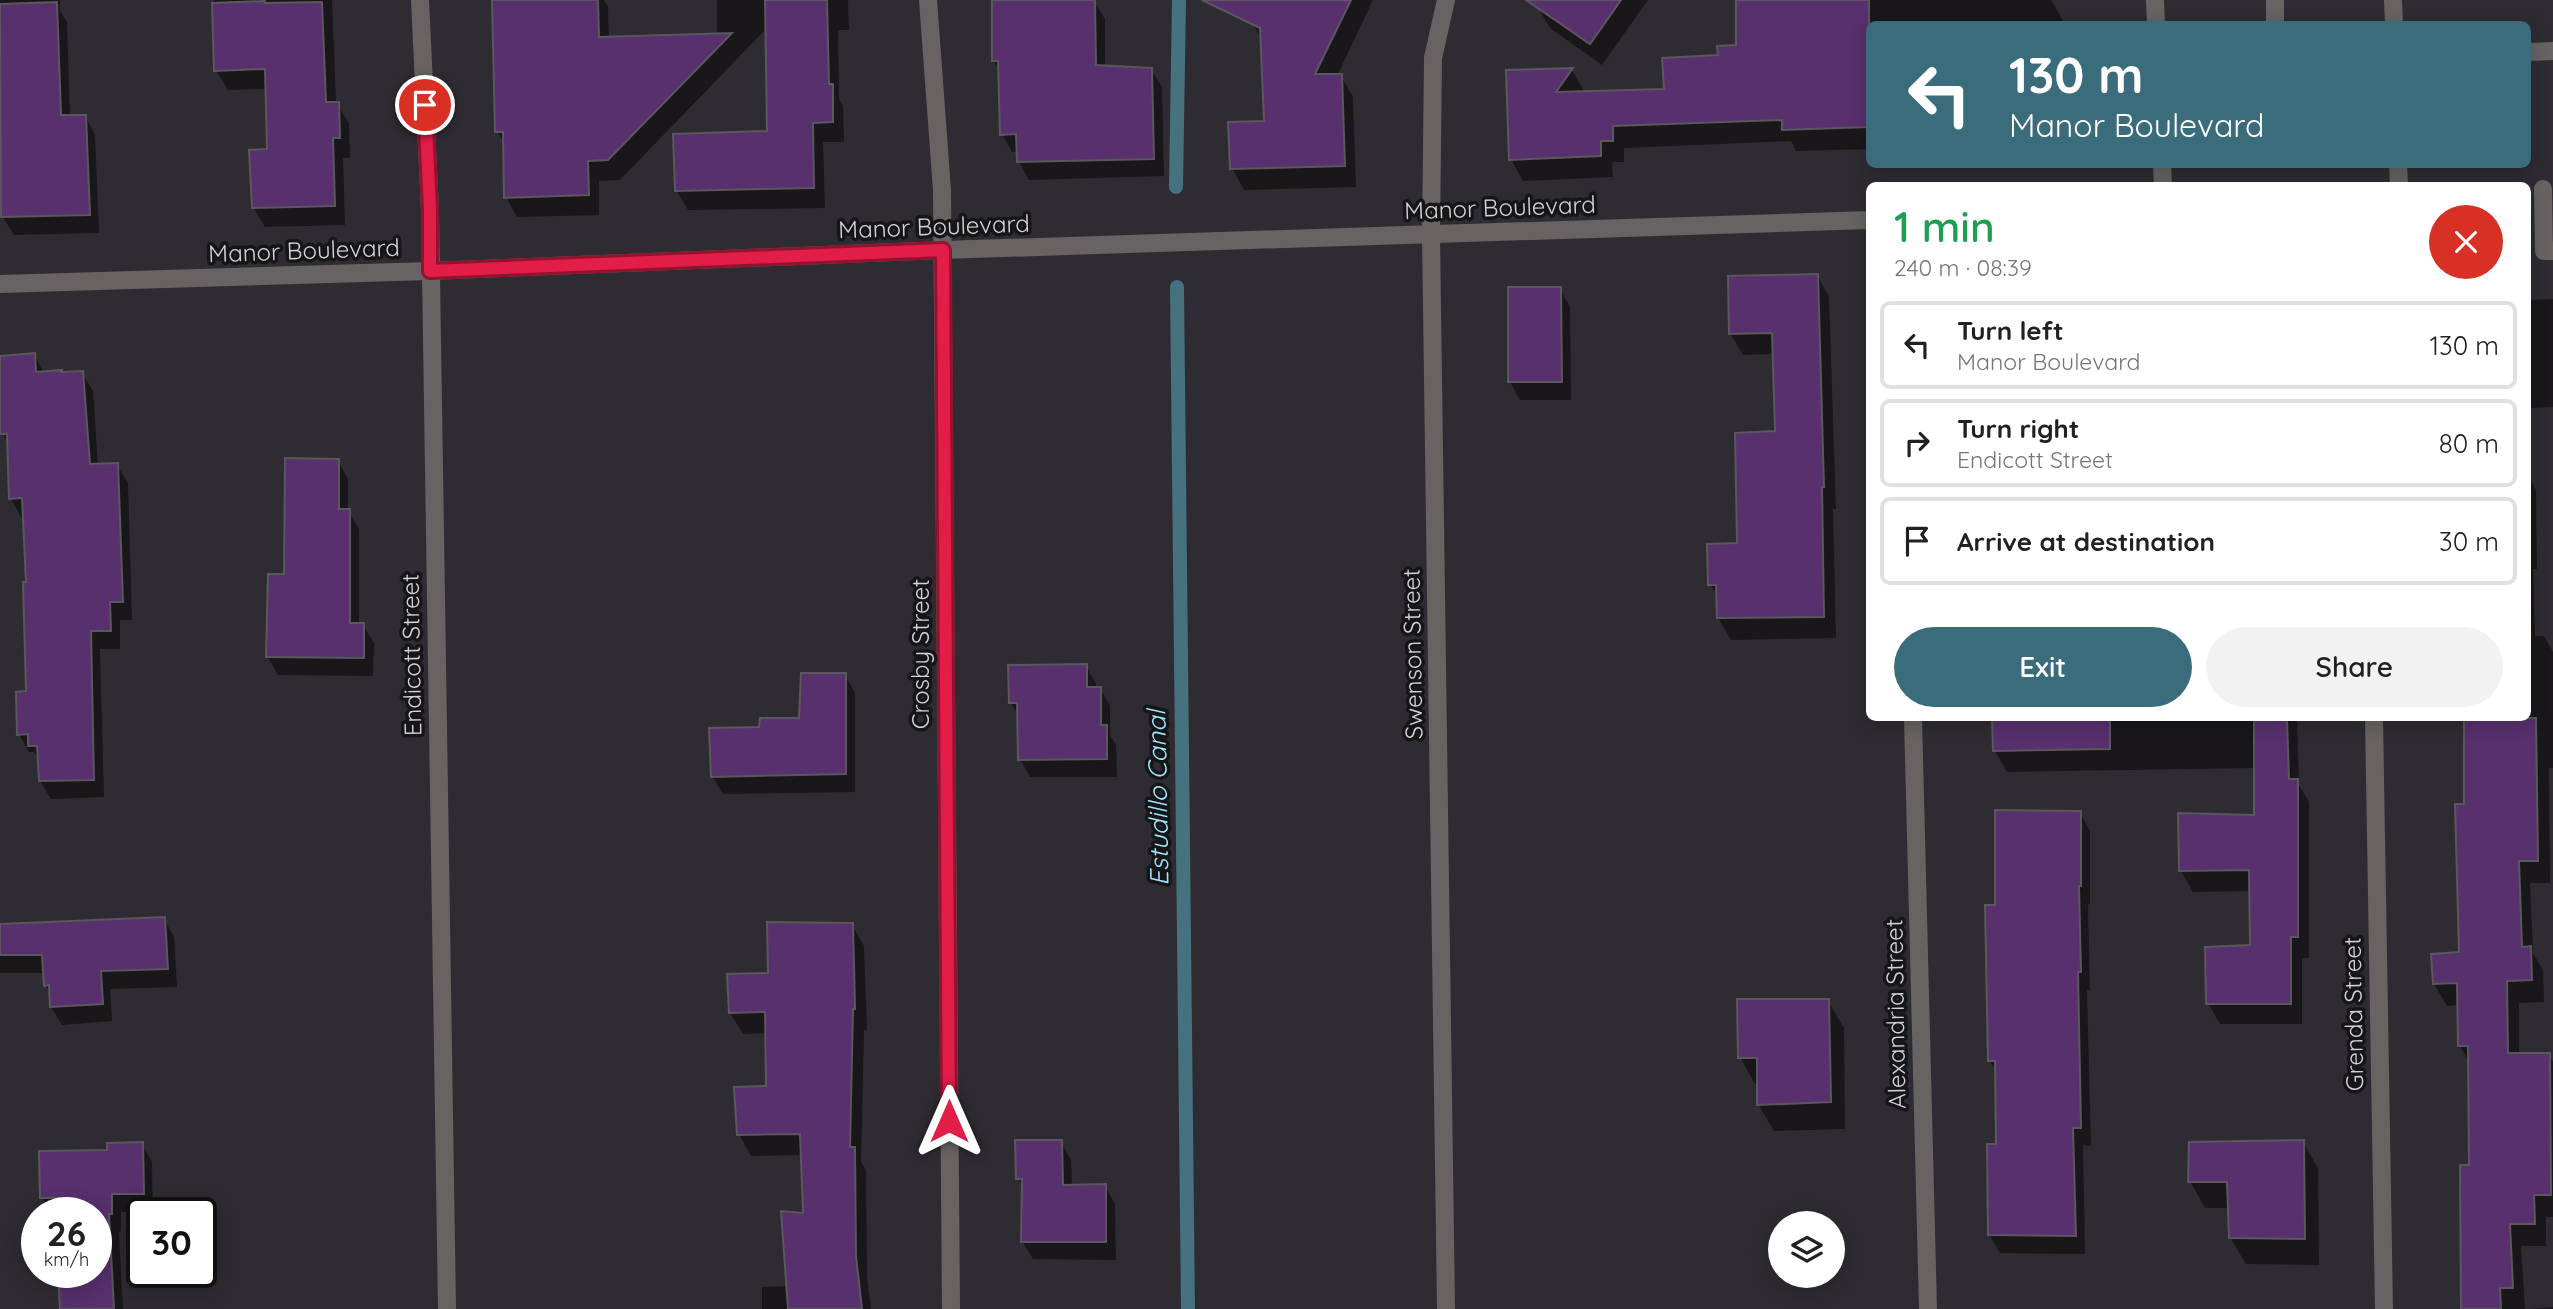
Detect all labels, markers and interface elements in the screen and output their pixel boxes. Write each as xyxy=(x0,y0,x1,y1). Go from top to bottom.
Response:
text: 130 m xyxy=(2009,44,2143,105)
icon: left xyxy=(1894,49,1985,140)
pin xyxy=(395,75,455,135)
icon: arrive xyxy=(406,86,444,124)
text: Manor Boulevard xyxy=(2009,105,2264,145)
street label: Manor Boulevard xyxy=(1404,189,1596,225)
text: 1 min xyxy=(1894,200,1995,253)
button: close xyxy=(2429,205,2503,279)
street label: Manor Boulevard xyxy=(838,208,1030,244)
street label: Manor Boulevard xyxy=(208,232,400,268)
text: 240 m · 08:39 xyxy=(1894,253,2032,282)
text: Turn left xyxy=(1957,314,2064,347)
icon: left xyxy=(1898,326,1936,364)
text: 130 m xyxy=(2429,329,2499,362)
text: Manor Boulevard xyxy=(1957,347,2141,376)
text: Turn right xyxy=(1957,412,2079,445)
icon: right xyxy=(1898,424,1936,462)
text: 80 m xyxy=(2439,427,2499,460)
text: Endicott Street xyxy=(1957,445,2113,474)
icon: arrive xyxy=(1898,522,1936,560)
text: Arrive at destination xyxy=(1957,525,2215,558)
text: 30 m xyxy=(2439,525,2499,558)
street label: Swenson Street xyxy=(1396,568,1428,740)
street label: Endicott Street xyxy=(395,574,427,737)
street label: Crosby Street xyxy=(905,579,935,729)
button: Exit xyxy=(1894,627,2192,707)
button: Share xyxy=(2206,627,2503,707)
water label: Estudillo Canal xyxy=(1139,707,1176,886)
street label: Alexandria Street xyxy=(1878,919,1912,1109)
street label: Grenda Street xyxy=(2337,937,2369,1091)
position arrow xyxy=(912,1084,986,1158)
speed limit sign: 30 xyxy=(126,1197,217,1288)
text: 26 xyxy=(47,1211,86,1255)
map controls xyxy=(1768,1211,1845,1288)
button: layers xyxy=(1768,1211,1845,1288)
text: km/h xyxy=(44,1248,89,1271)

